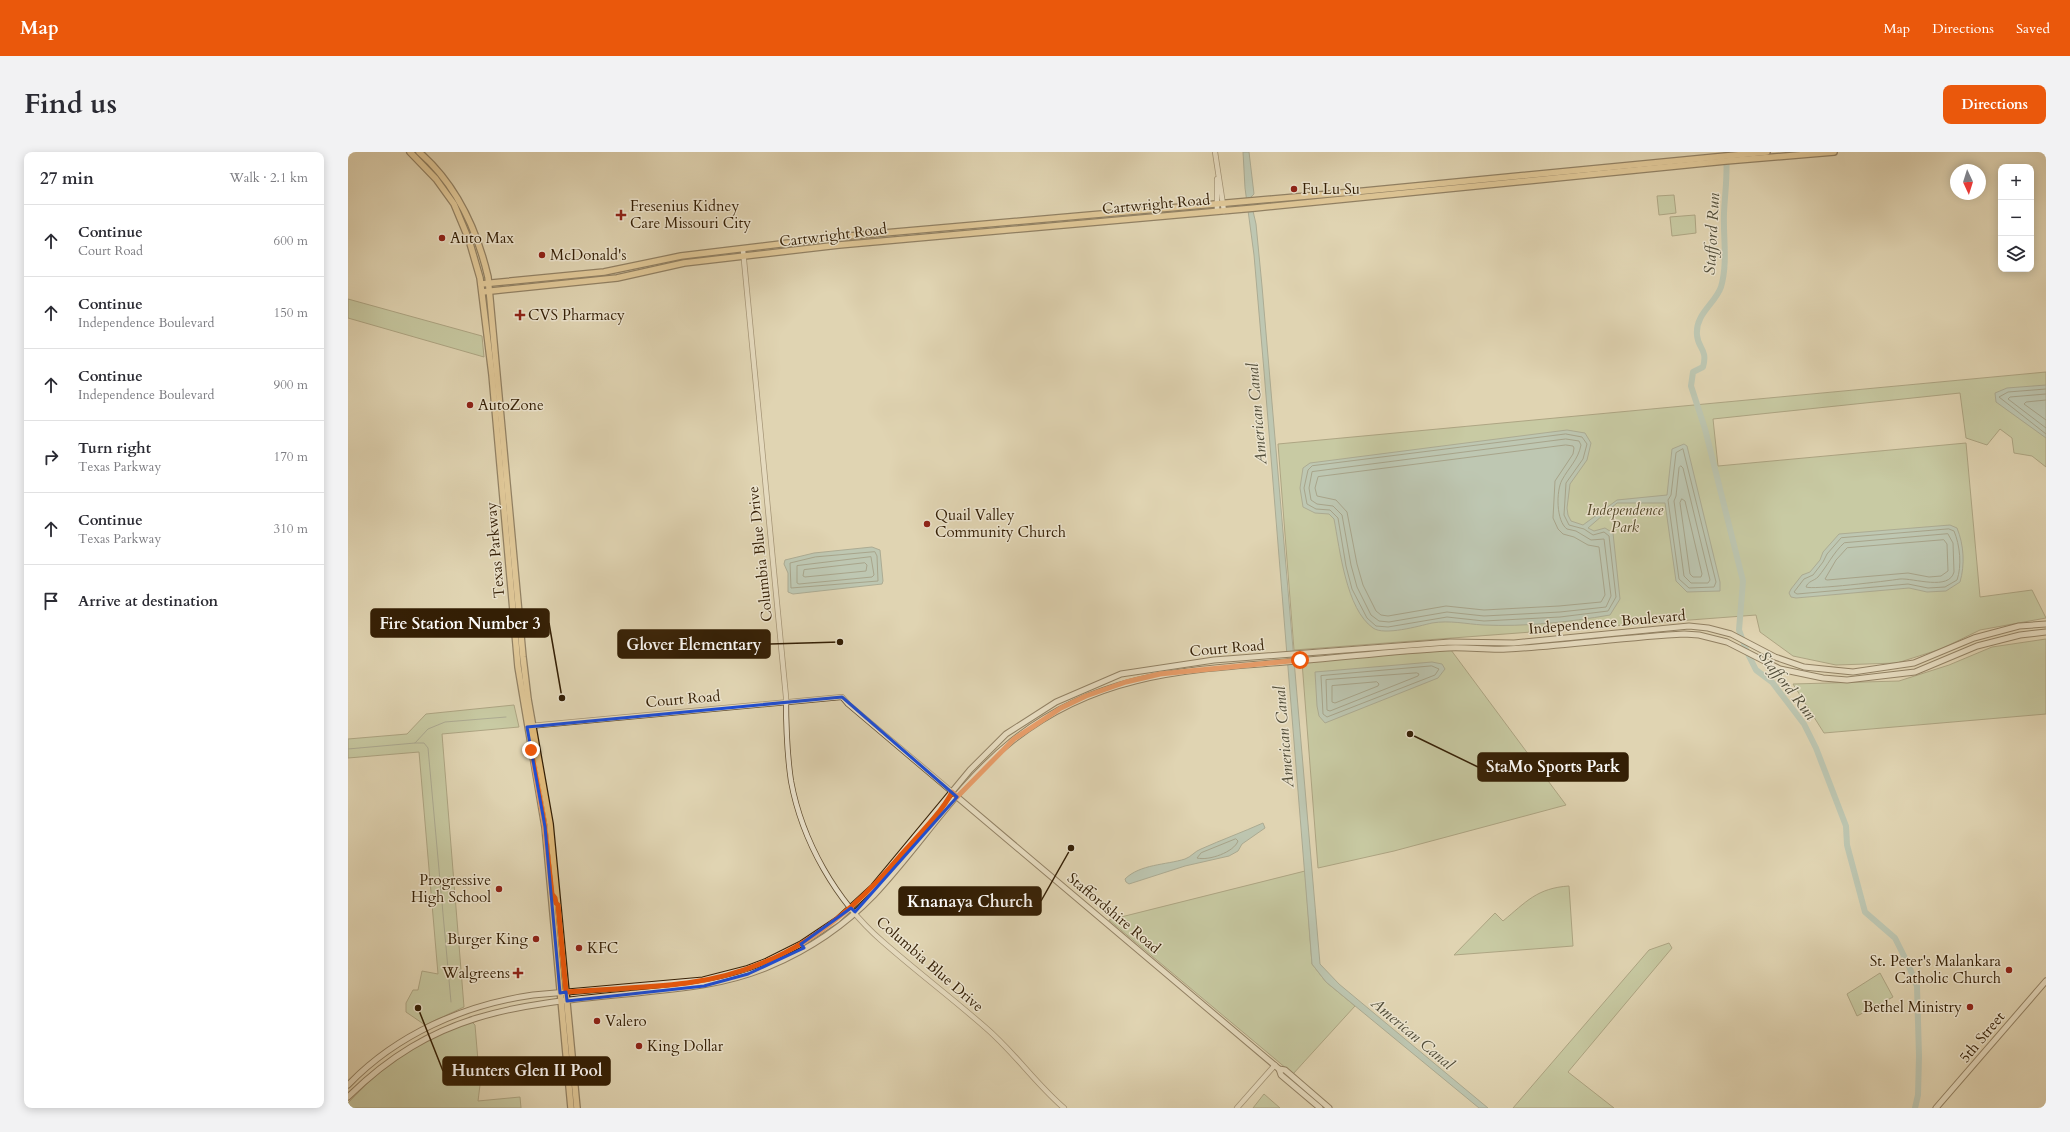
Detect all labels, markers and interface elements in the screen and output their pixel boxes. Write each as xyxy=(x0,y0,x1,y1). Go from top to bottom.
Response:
text: Map xyxy=(20,15,59,41)
text: Map xyxy=(1884,19,1910,38)
text: Directions xyxy=(1932,19,1994,38)
text: Saved xyxy=(2016,19,2050,38)
text: Find us xyxy=(24,85,117,123)
button: Directions xyxy=(1943,85,2046,124)
north arrow xyxy=(1950,164,1986,200)
map controls xyxy=(1998,164,2034,272)
button: + xyxy=(1998,164,2034,200)
text: 27 min xyxy=(40,167,94,190)
text: Walk · 2.1 km xyxy=(229,169,308,187)
place label: Fu Lu Su xyxy=(1302,179,1360,199)
marker: Fu Lu Su xyxy=(1289,184,1299,194)
street label: Cartwright Road xyxy=(1101,189,1211,219)
water label: Stafford Run xyxy=(1699,192,1725,276)
place label: Fresenius Kidney Care Missouri City xyxy=(630,196,751,233)
button: − xyxy=(1998,200,2034,236)
marker: Fresenius Kidney Care Missouri City xyxy=(615,209,627,221)
street label: Cartwright Road xyxy=(778,218,888,252)
text: Continue xyxy=(78,222,143,242)
place label: Auto Max xyxy=(450,228,514,248)
icon: ahead xyxy=(40,230,62,252)
text: 600 m xyxy=(274,232,308,250)
marker: Auto Max xyxy=(437,233,447,243)
button: layers xyxy=(1998,236,2034,272)
text: Court Road xyxy=(78,242,143,260)
place label: McDonald's xyxy=(550,245,627,265)
marker: McDonald's xyxy=(537,250,547,260)
text: Continue xyxy=(78,294,143,314)
icon: ahead xyxy=(40,302,62,324)
text: 150 m xyxy=(274,304,308,322)
place label: CVS Pharmacy xyxy=(528,305,625,325)
marker: CVS Pharmacy xyxy=(515,310,525,320)
text: Independence Boulevard xyxy=(78,314,214,332)
water label: American Canal xyxy=(1242,361,1272,467)
text: Continue xyxy=(78,366,143,386)
icon: ahead xyxy=(40,374,62,396)
text: 900 m xyxy=(274,376,308,394)
text: Independence Boulevard xyxy=(78,386,214,404)
place label: AutoZone xyxy=(478,395,544,415)
marker: AutoZone xyxy=(465,400,475,410)
text: Turn right xyxy=(78,438,151,458)
icon: right xyxy=(40,446,62,468)
text: 170 m xyxy=(274,448,308,466)
text: Texas Parkway xyxy=(78,458,161,476)
street label: Columbia Blue Drive xyxy=(743,485,777,623)
park label: Independence Park xyxy=(1587,500,1663,537)
street label: Texas Parkway xyxy=(481,501,509,599)
place label: Quail Valley Community Church xyxy=(935,505,1067,542)
text: Continue xyxy=(78,510,143,530)
icon: ahead xyxy=(40,518,62,540)
marker: Quail Valley Community Church xyxy=(922,519,932,529)
text: 310 m xyxy=(274,520,308,538)
text: Texas Parkway xyxy=(78,530,161,548)
icon: arrive xyxy=(40,590,62,612)
text: Arrive at destination xyxy=(78,591,218,611)
street label: Independence Boulevard xyxy=(1528,605,1686,639)
callout: Fire Station Number 3 xyxy=(371,609,549,637)
text: Fire Station Number 3 xyxy=(379,613,541,635)
callout: Glover Elementary xyxy=(618,630,770,658)
text: Glover Elementary xyxy=(626,634,762,656)
street label: Court Road xyxy=(1189,635,1265,661)
water label: Stafford Run xyxy=(1753,647,1821,725)
route start xyxy=(1291,651,1309,669)
water label: American Canal xyxy=(1269,684,1299,790)
street label: Court Road xyxy=(645,686,721,712)
route end xyxy=(522,741,540,759)
callout: StaMo Sports Park xyxy=(1478,753,1628,781)
text: StaMo Sports Park xyxy=(1486,756,1620,778)
street label: Staffordshire Road xyxy=(1063,868,1165,958)
place label: Progressive High School xyxy=(411,870,491,907)
marker: Progressive High School xyxy=(494,884,504,894)
callout: Knanaya Church xyxy=(899,887,1041,915)
text: Knanaya Church xyxy=(907,891,1033,913)
street label: Columbia Blue Drive xyxy=(872,912,988,1016)
place label: Burger King xyxy=(447,929,529,949)
marker: Burger King xyxy=(531,934,541,944)
place label: KFC xyxy=(587,938,618,958)
marker: KFC xyxy=(574,943,584,953)
place label: St. Peter's Malankara Catholic Church xyxy=(1870,951,2002,988)
place label: Walgreens xyxy=(441,963,510,983)
marker: St. Peter's Malankara Catholic Church xyxy=(2004,965,2014,975)
marker: Walgreens xyxy=(513,968,523,978)
water label: American Canal xyxy=(1365,992,1459,1075)
place label: Bethel Ministry xyxy=(1863,997,1962,1017)
marker: Bethel Ministry xyxy=(1965,1002,1975,1012)
street label: 5th Street xyxy=(1955,1007,2009,1067)
place label: Valero xyxy=(605,1011,647,1031)
marker: Valero xyxy=(592,1016,602,1026)
place label: King Dollar xyxy=(647,1036,724,1056)
marker: King Dollar xyxy=(634,1041,644,1051)
callout: Hunters Glen II Pool xyxy=(443,1057,610,1085)
text: Hunters Glen II Pool xyxy=(452,1060,603,1082)

